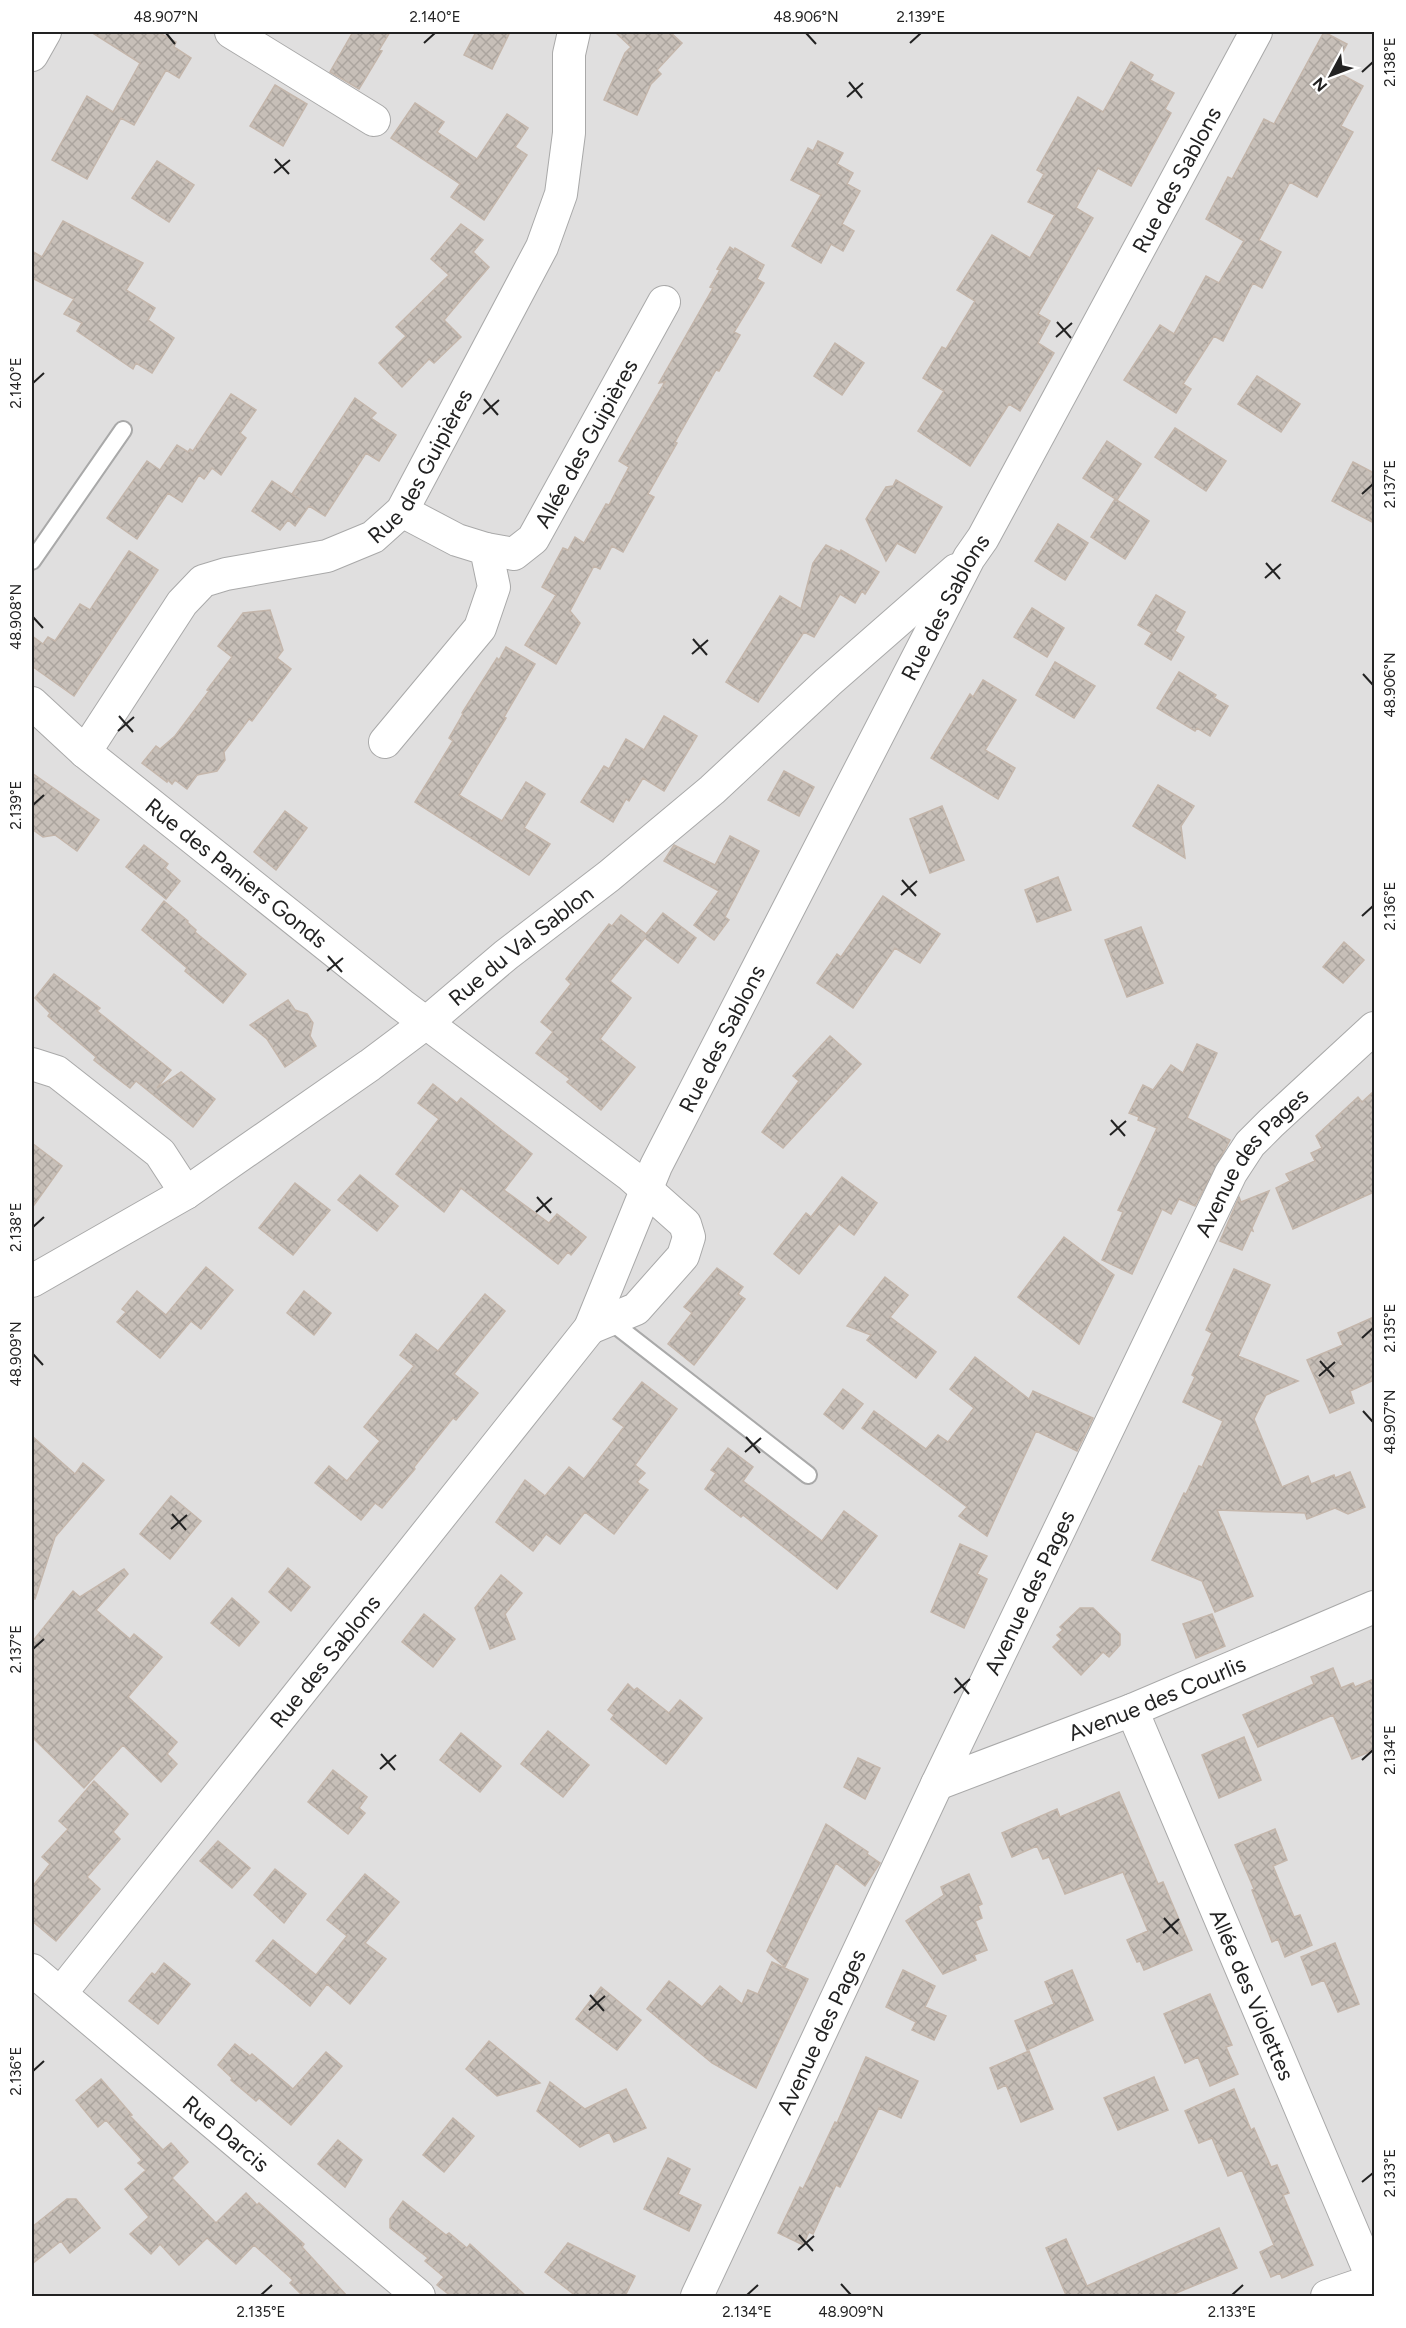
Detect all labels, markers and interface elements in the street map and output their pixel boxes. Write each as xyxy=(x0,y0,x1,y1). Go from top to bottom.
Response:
text: 48.907°N xyxy=(134,8,198,26)
text: 2.140°E xyxy=(409,8,461,26)
text: 48.906°N xyxy=(773,8,839,26)
text: 2.139°E xyxy=(897,8,945,26)
text: 2.138°E xyxy=(1381,37,1399,87)
north arrow xyxy=(1301,45,1361,105)
text: N xyxy=(1309,74,1331,95)
street label: Rue des Sablons xyxy=(1126,102,1227,257)
street label: Allée des Guipières xyxy=(528,354,643,532)
text: 2.140°E xyxy=(7,357,25,409)
street label: Rue des Guipières xyxy=(362,384,478,549)
text: 2.137°E xyxy=(1381,460,1399,508)
street label: Rue des Sablons xyxy=(895,529,995,685)
text: 48.908°N xyxy=(7,584,25,650)
text: 48.906°N xyxy=(1381,652,1399,718)
text: 2.139°E xyxy=(7,781,25,829)
street label: Rue des Paniers Gonds xyxy=(140,792,333,954)
street label: Rue du Val Sablon xyxy=(443,880,599,1011)
text: 2.136°E xyxy=(1381,882,1399,930)
street label: Rue des Sablons xyxy=(673,960,771,1117)
street label: Avenue des Pages xyxy=(1189,1082,1314,1241)
text: 2.138°E xyxy=(7,1202,25,1252)
text: 2.135°E xyxy=(1381,1304,1399,1352)
text: 48.909°N xyxy=(7,1321,25,1387)
text: 48.907°N xyxy=(1381,1390,1399,1454)
street label: Avenue des Pages xyxy=(978,1506,1080,1679)
street label: Rue des Sablons xyxy=(264,1589,386,1733)
text: 2.137°E xyxy=(7,1625,25,1673)
street label: Avenue des Courlis xyxy=(1064,1650,1250,1746)
text: 2.134°E xyxy=(1381,1725,1399,1775)
street label: Allée des Violettes xyxy=(1204,1905,1301,2084)
street label: Avenue des Pages xyxy=(771,1945,871,2119)
text: 2.136°E xyxy=(7,2047,25,2095)
street label: Rue Darcis xyxy=(178,2090,275,2178)
text: 2.133°E xyxy=(1381,2149,1399,2197)
text: 2.135°E xyxy=(237,2303,285,2321)
text: 2.134°E xyxy=(722,2303,772,2321)
text: 48.909°N xyxy=(818,2303,884,2321)
text: 2.133°E xyxy=(1208,2303,1256,2321)

